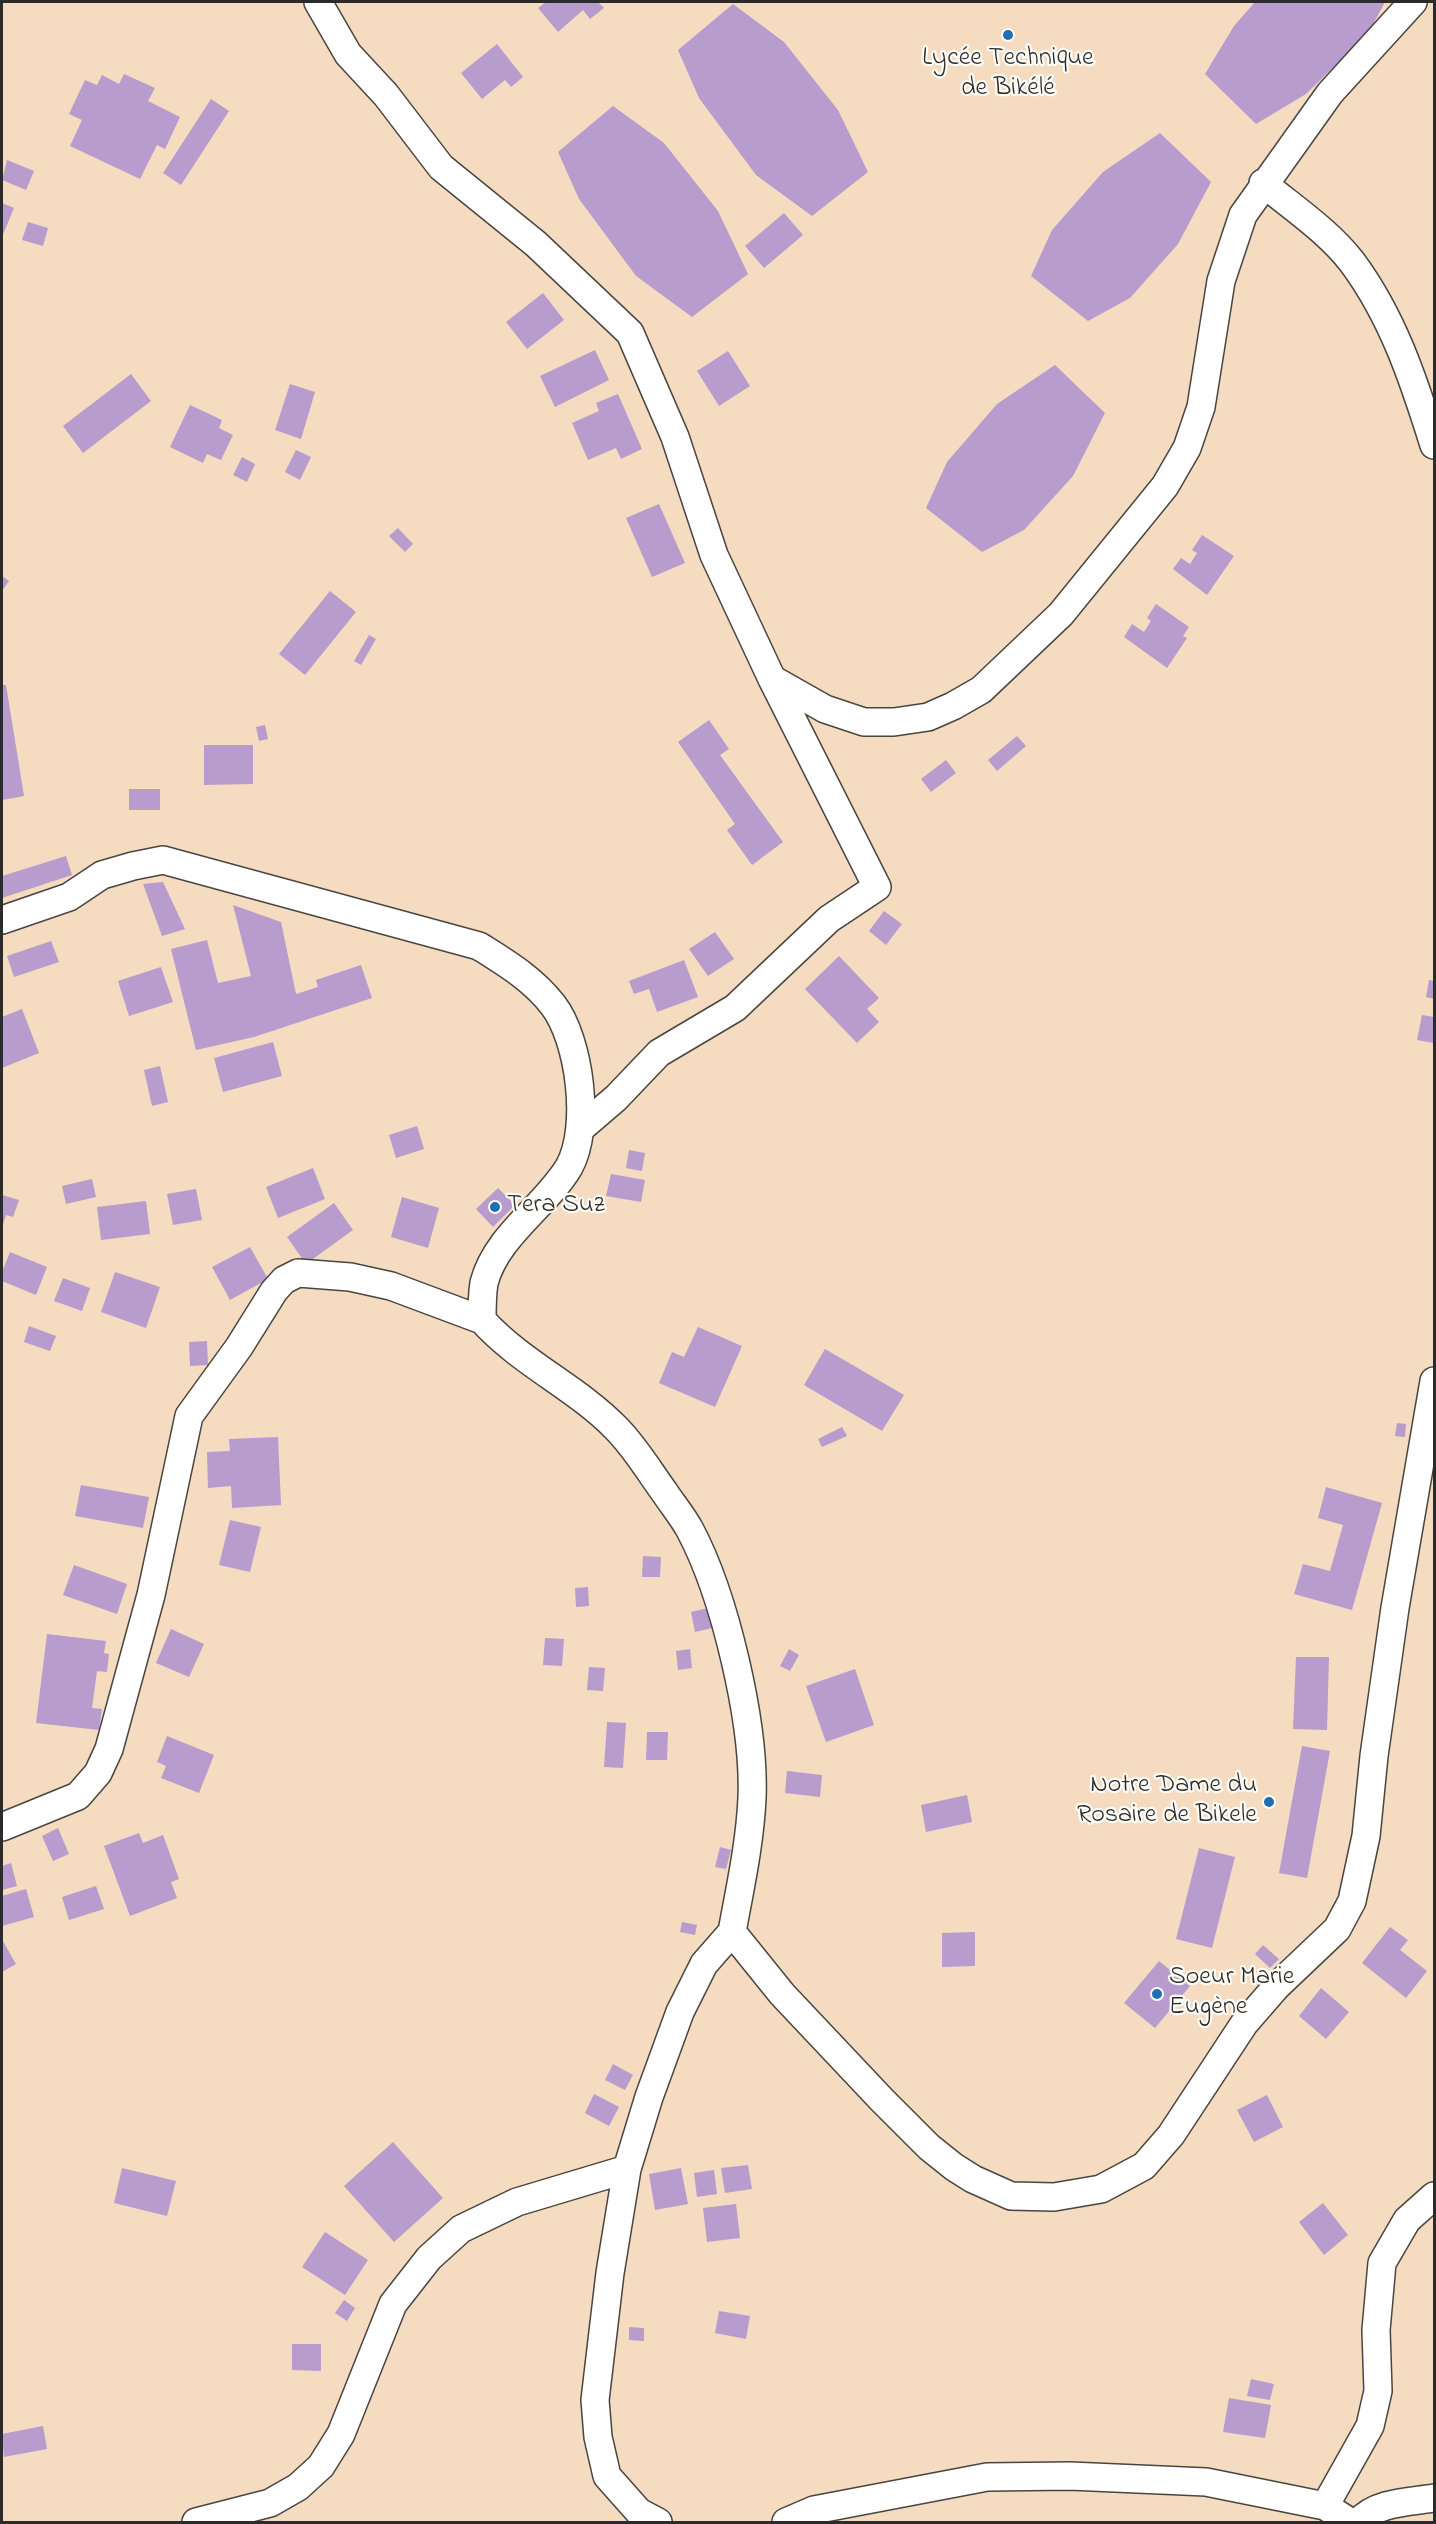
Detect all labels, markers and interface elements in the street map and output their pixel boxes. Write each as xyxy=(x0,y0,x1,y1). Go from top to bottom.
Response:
marker: Lycée Technique de Bikélé xyxy=(1001,28,1015,42)
place label: Lycée Technique de Bikélé xyxy=(922,44,1094,106)
place label: Tera Suz xyxy=(507,1191,605,1223)
marker: Tera Suz xyxy=(488,1200,502,1214)
place label: Notre Dame du Rosaire de Bikele xyxy=(1077,1771,1257,1832)
marker: Notre Dame du Rosaire de Bikele xyxy=(1262,1795,1276,1809)
place label: Soeur Marie Eugène xyxy=(1169,1963,1294,2024)
marker: Soeur Marie Eugène xyxy=(1150,1987,1164,2001)

